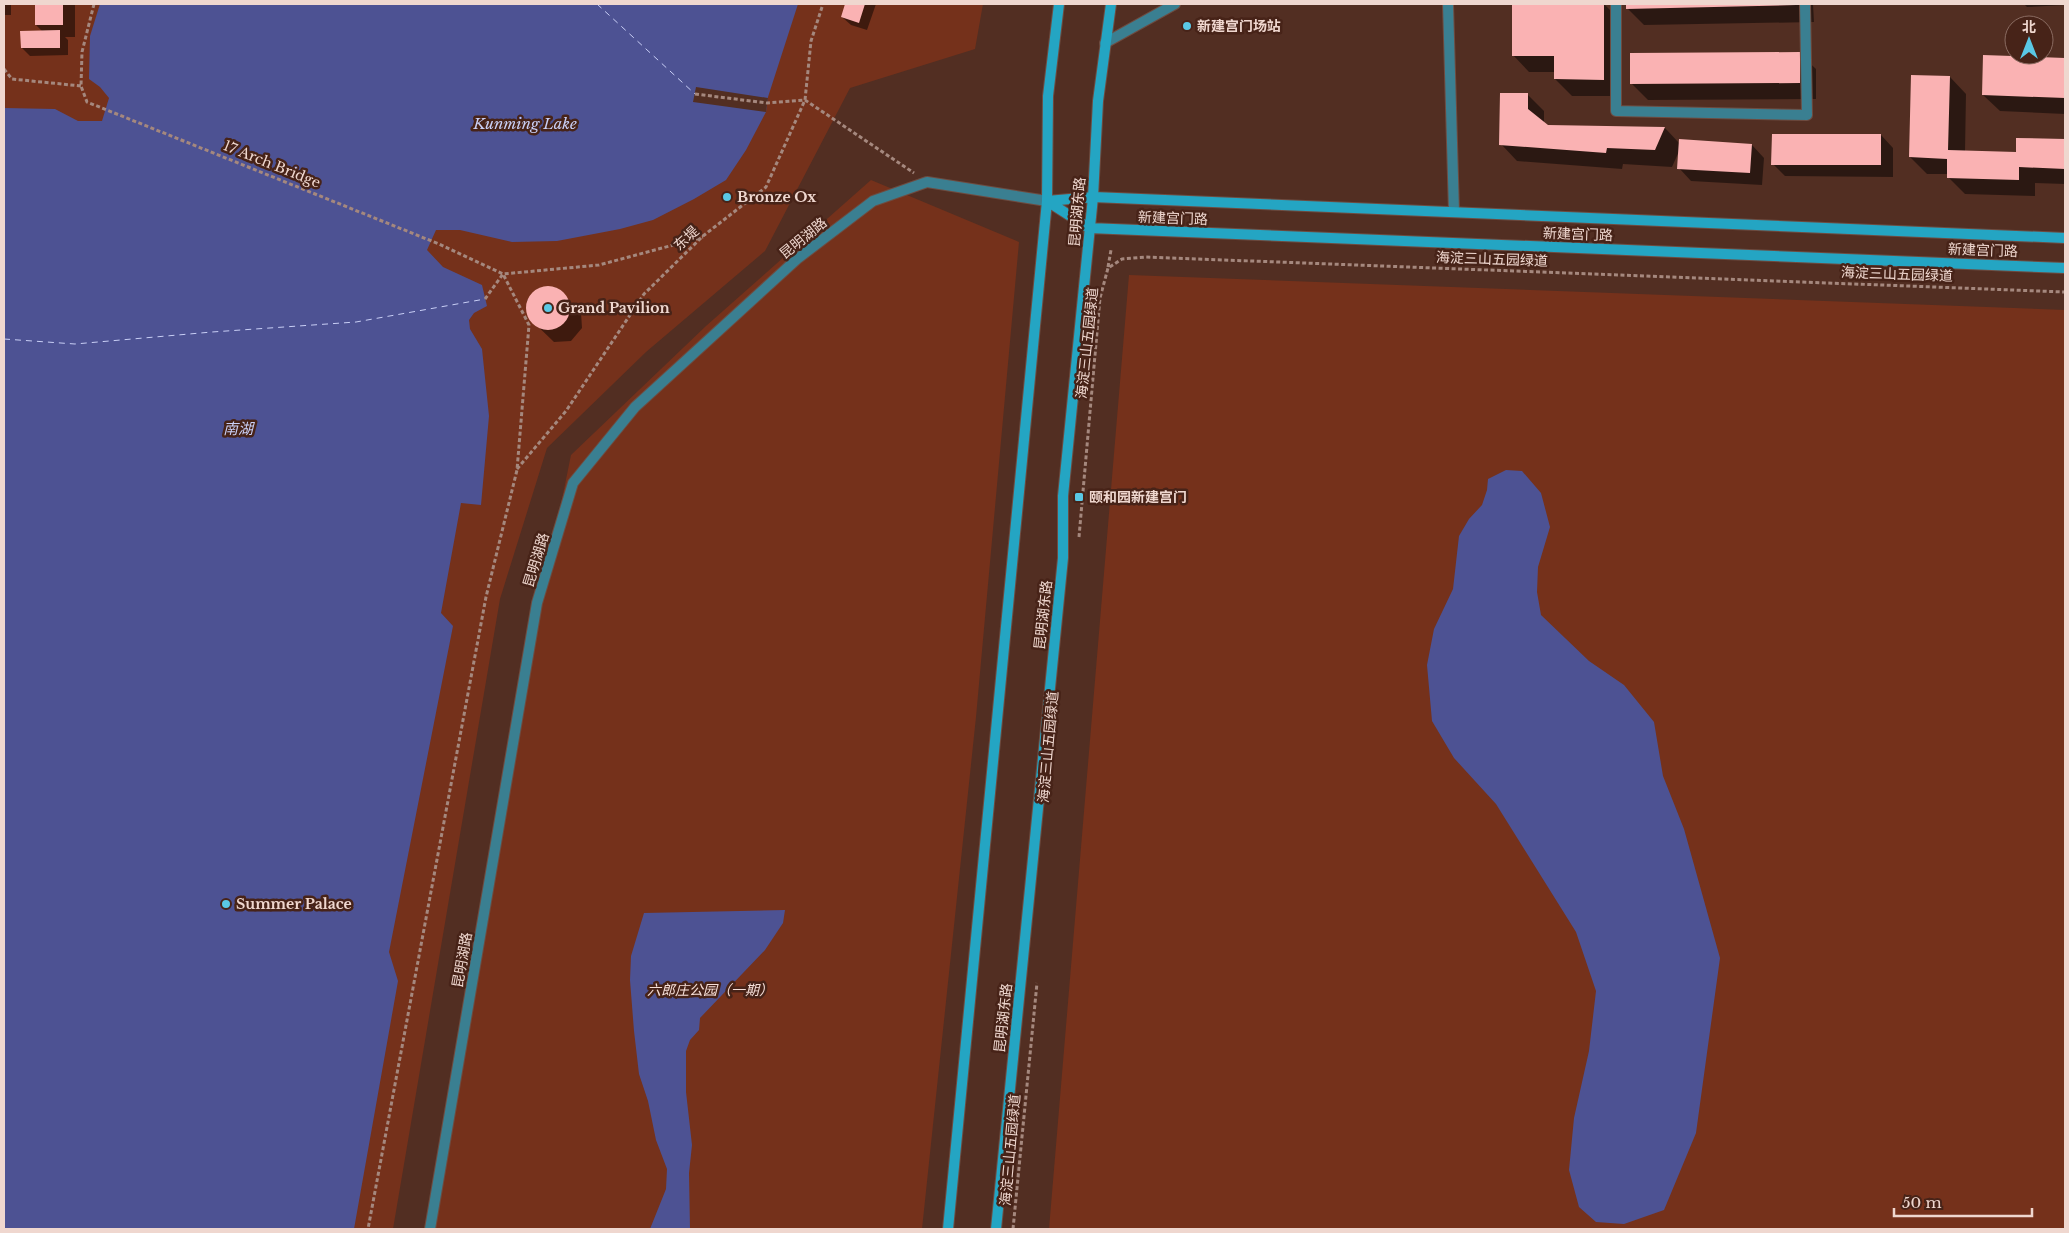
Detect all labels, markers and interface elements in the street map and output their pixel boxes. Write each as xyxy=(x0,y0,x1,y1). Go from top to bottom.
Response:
north arrow xyxy=(2004,15,2054,65)
place label: 新建宫门场站 xyxy=(1197,17,1281,35)
text: 北 xyxy=(2022,18,2036,36)
marker: 新建宫门场站 xyxy=(1181,20,1193,32)
water label: Kunming Lake xyxy=(472,114,577,133)
street label: 17 Arch Bridge xyxy=(221,136,323,192)
street label: 昆明湖东路 xyxy=(1065,176,1089,248)
place label: Bronze Ox xyxy=(737,188,817,206)
marker: Bronze Ox xyxy=(721,191,733,203)
street label: 新建宫门路 xyxy=(1138,208,1208,228)
street label: 昆明湖路 xyxy=(776,213,830,263)
street label: 东堤 xyxy=(670,222,702,254)
street label: 新建宫门路 xyxy=(1543,224,1613,244)
street label: 新建宫门路 xyxy=(1948,240,2018,260)
street label: 海淀三山五园绿道 xyxy=(1436,248,1548,270)
street label: 海淀三山五园绿道 xyxy=(1841,263,1953,285)
street label: 海淀三山五园绿道 xyxy=(1072,286,1102,400)
place label: Grand Pavilion xyxy=(558,299,670,317)
marker: Grand Pavilion xyxy=(542,302,554,314)
water label: 南湖 xyxy=(223,419,255,438)
place label: 颐和园新建宫门 xyxy=(1089,488,1187,506)
marker: 颐和园新建宫门 xyxy=(1073,491,1085,503)
street label: 昆明湖路 xyxy=(519,531,553,589)
street label: 昆明湖东路 xyxy=(1030,579,1056,651)
street label: 海淀三山五园绿道 xyxy=(1034,690,1062,804)
place label: Summer Palace xyxy=(236,895,352,913)
marker: Summer Palace xyxy=(220,898,232,910)
street label: 昆明湖路 xyxy=(448,931,476,989)
park label: 六郎庄公园（一期） xyxy=(647,981,773,999)
street label: 昆明湖东路 xyxy=(990,982,1016,1054)
street label: 海淀三山五园绿道 xyxy=(996,1093,1024,1207)
scale bar xyxy=(1894,1186,2032,1218)
text: 50 m xyxy=(1902,1193,1942,1212)

